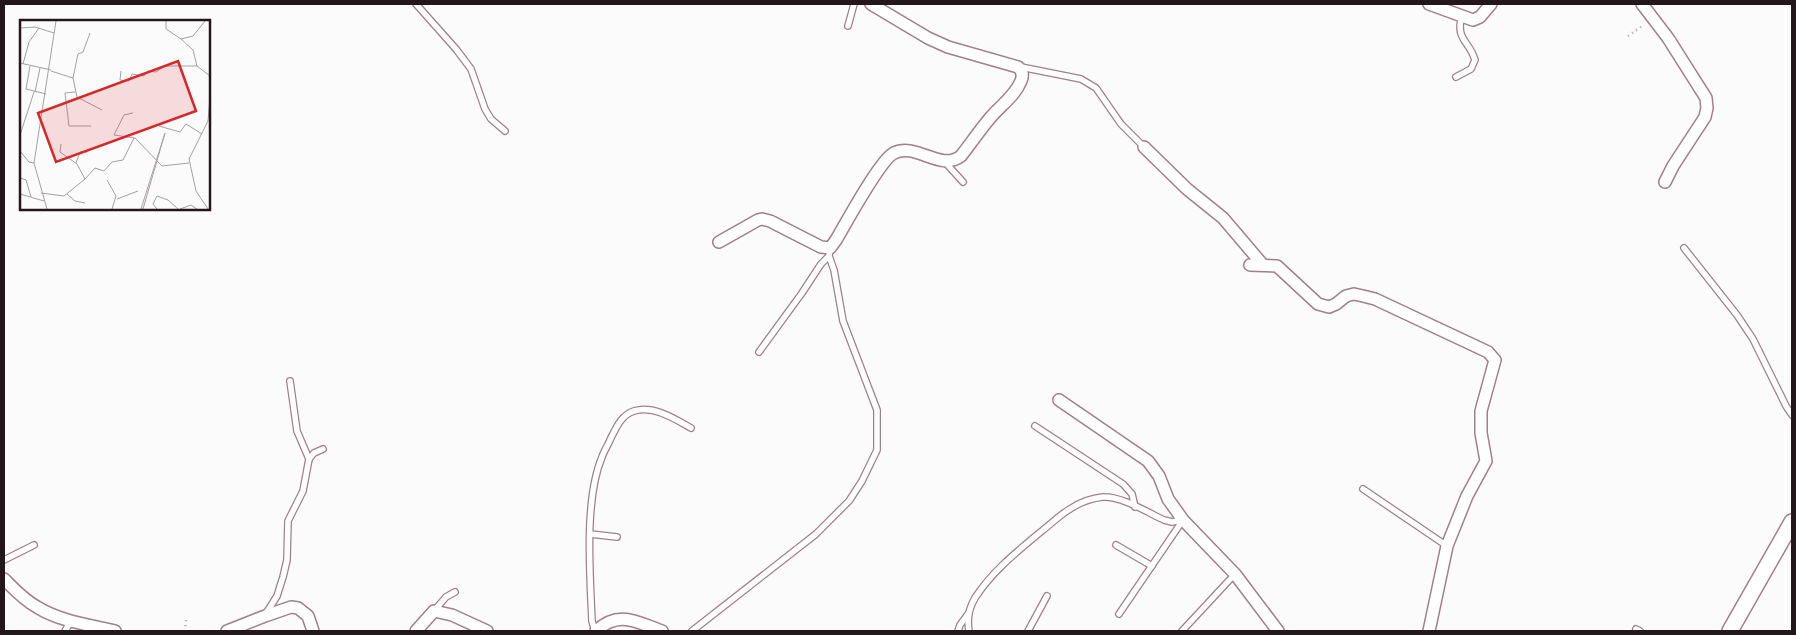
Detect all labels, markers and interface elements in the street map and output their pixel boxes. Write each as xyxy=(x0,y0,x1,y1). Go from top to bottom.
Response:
inset map xyxy=(20,20,210,210)

